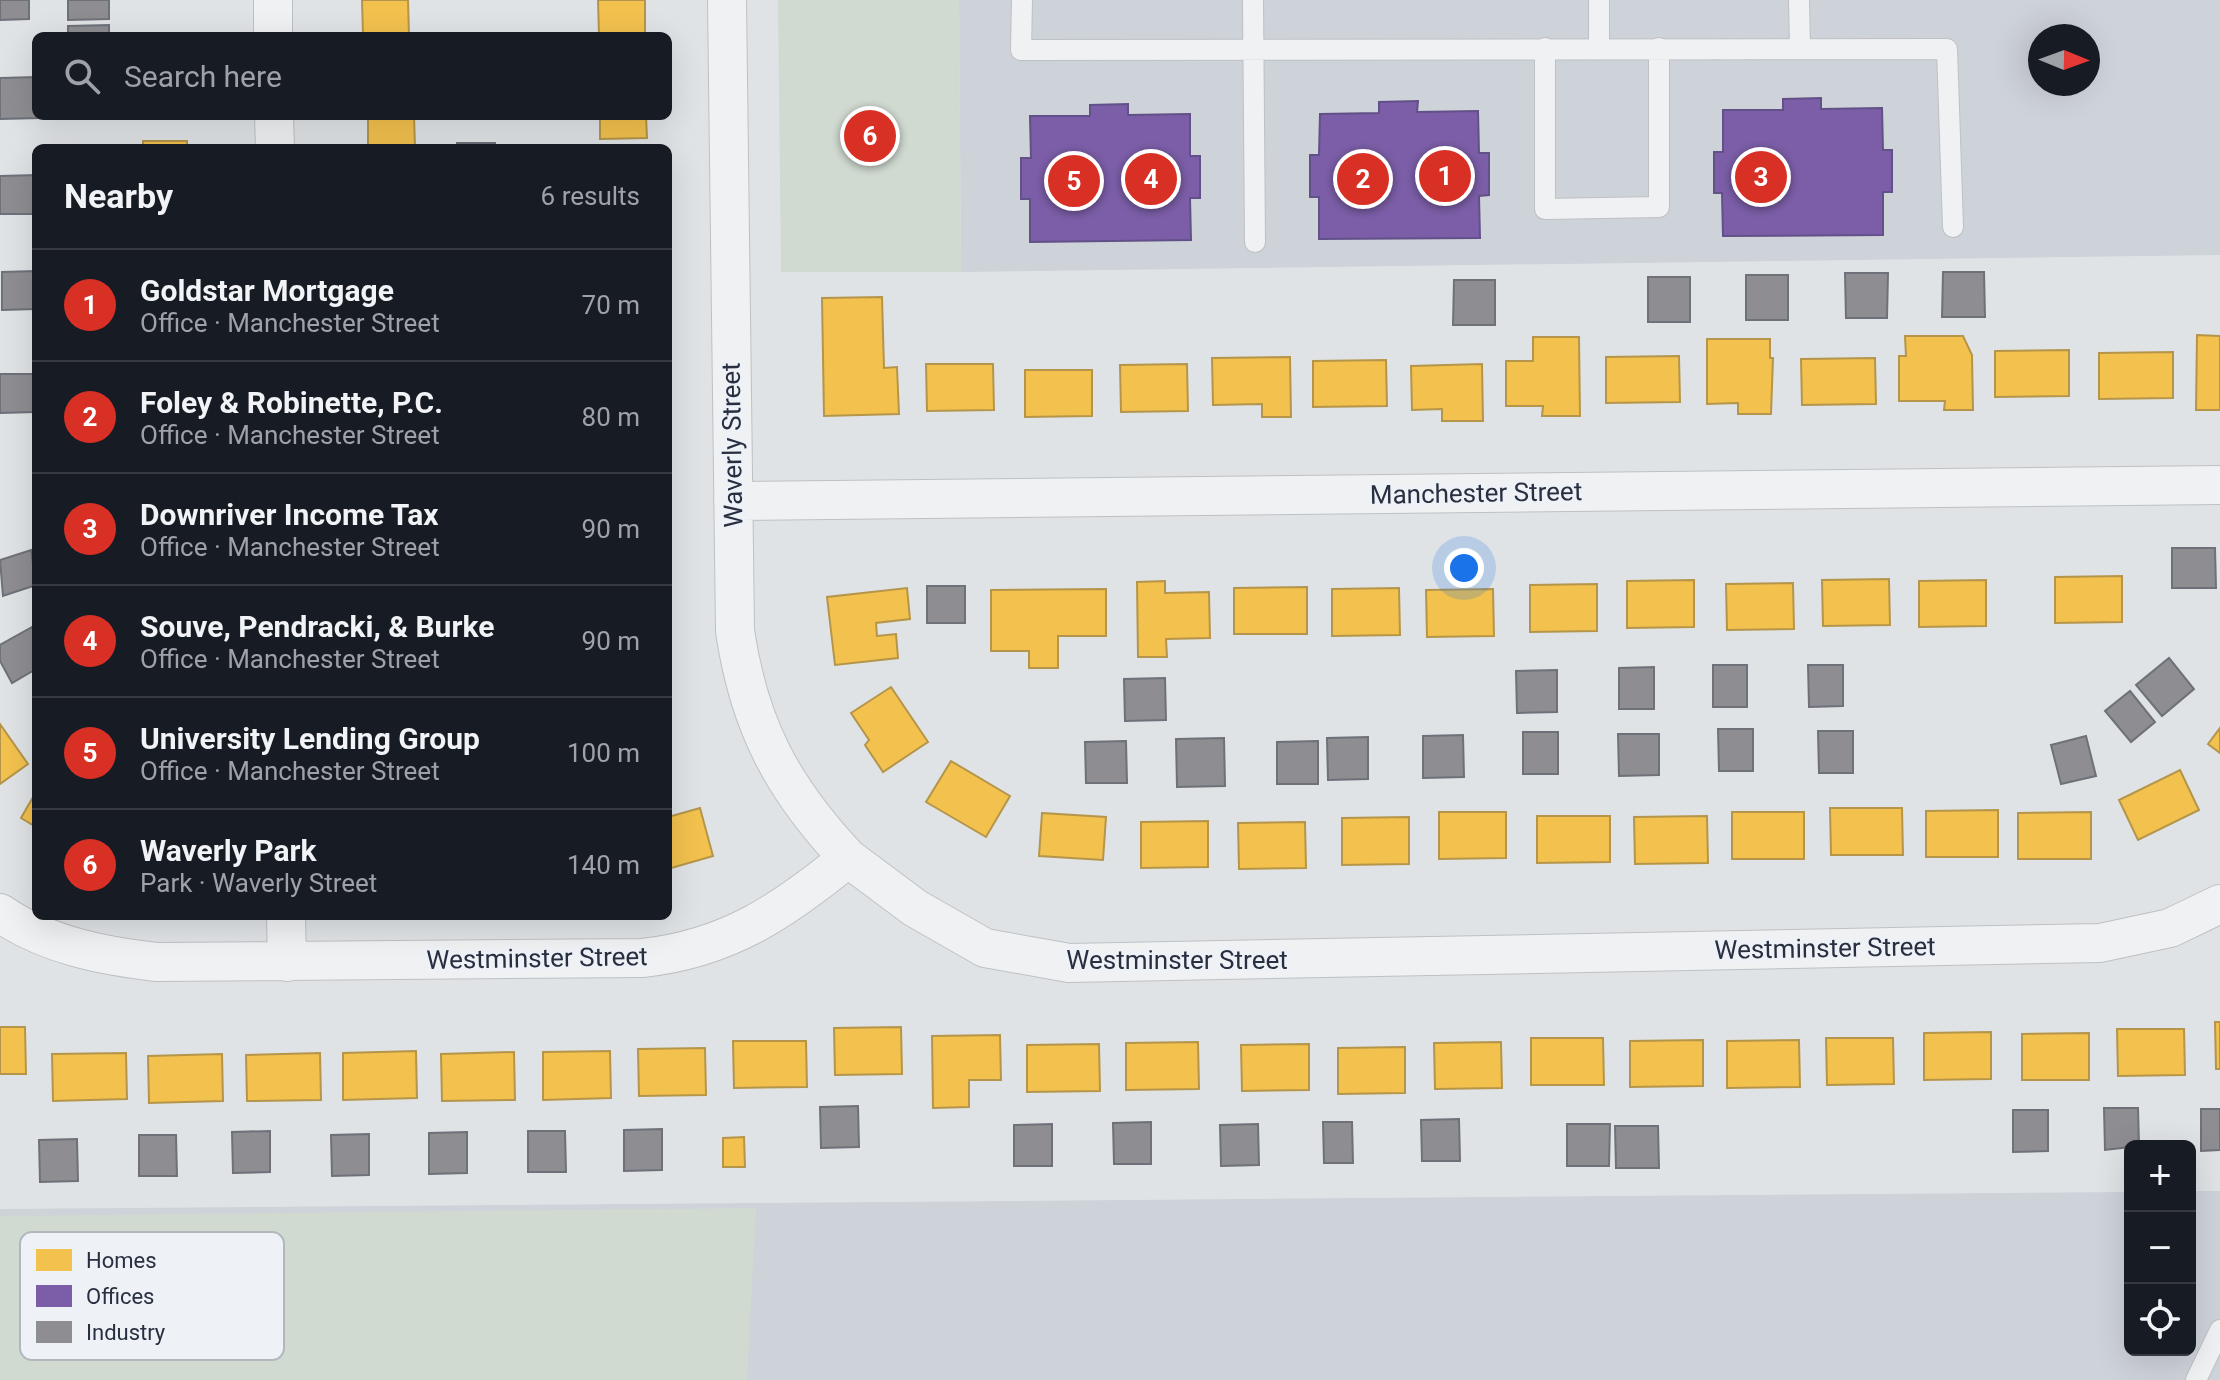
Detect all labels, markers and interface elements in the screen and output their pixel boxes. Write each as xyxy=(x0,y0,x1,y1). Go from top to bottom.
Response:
north arrow xyxy=(2028,24,2100,96)
search box xyxy=(32,32,672,120)
icon: search xyxy=(60,54,104,98)
text: Search here xyxy=(124,59,282,94)
pin: 6 xyxy=(844,106,896,166)
pin: 1 xyxy=(1419,146,1471,206)
pin: 3 xyxy=(1735,147,1787,207)
pin: 4 xyxy=(1125,149,1177,209)
pin: 2 xyxy=(1337,149,1389,209)
pin: 5 xyxy=(1048,151,1100,211)
text: Nearby xyxy=(64,176,173,216)
text: 6 results xyxy=(541,181,640,211)
text: Goldstar Mortgage xyxy=(140,273,394,308)
text: 1 xyxy=(83,290,97,320)
text: 70 m xyxy=(582,290,640,320)
text: Office · Manchester Street xyxy=(140,308,440,338)
street label: Waverly Street xyxy=(716,362,748,528)
text: Foley & Robinette, P.C. xyxy=(140,385,443,420)
text: 2 xyxy=(83,402,97,432)
text: 80 m xyxy=(582,402,640,432)
text: Office · Manchester Street xyxy=(140,420,440,450)
street label: Manchester Street xyxy=(1370,476,1582,510)
text: Downriver Income Tax xyxy=(140,497,439,532)
text: 3 xyxy=(83,514,97,544)
text: 90 m xyxy=(582,514,640,544)
text: Office · Manchester Street xyxy=(140,532,440,562)
your location xyxy=(1444,548,1484,588)
text: Souve, Pendracki, & Burke xyxy=(140,609,494,644)
text: 4 xyxy=(83,626,97,656)
text: 90 m xyxy=(582,626,640,656)
text: Office · Manchester Street xyxy=(140,644,440,674)
text: University Lending Group xyxy=(140,721,480,756)
text: 5 xyxy=(83,738,97,768)
text: 100 m xyxy=(567,738,640,768)
text: Office · Manchester Street xyxy=(140,756,440,786)
text: Waverly Park xyxy=(140,833,317,868)
text: 6 xyxy=(83,850,97,880)
text: 140 m xyxy=(567,850,640,880)
text: Park · Waverly Street xyxy=(140,868,377,898)
street label: Westminster Street xyxy=(1714,931,1936,965)
street label: Westminster Street xyxy=(426,941,648,975)
street label: Westminster Street xyxy=(1066,945,1288,975)
map controls xyxy=(2124,1140,2196,1356)
button: + xyxy=(2124,1140,2196,1212)
button: − xyxy=(2124,1212,2196,1284)
legend xyxy=(20,1232,284,1360)
text: Homes xyxy=(86,1248,157,1273)
text: Offices xyxy=(86,1284,154,1309)
button: locate xyxy=(2124,1284,2196,1356)
text: Industry xyxy=(86,1320,166,1345)

